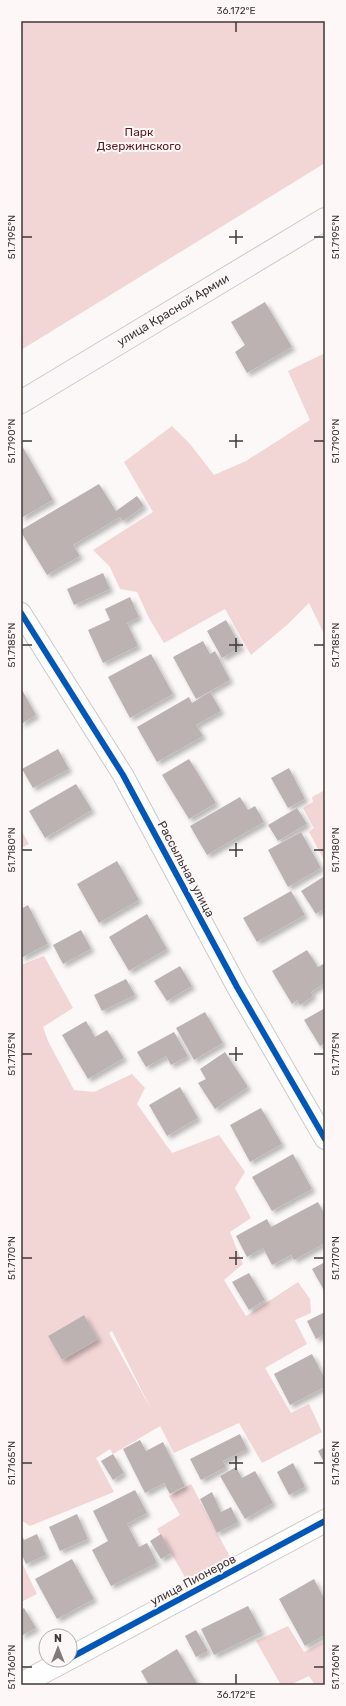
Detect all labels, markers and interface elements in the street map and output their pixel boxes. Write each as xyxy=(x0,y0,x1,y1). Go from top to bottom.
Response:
text: 36.172°E xyxy=(216,5,256,17)
park label: Парк Дзержинского xyxy=(97,125,181,153)
text: 51.7195°N xyxy=(6,215,18,259)
text: 51.7195°N xyxy=(330,215,342,259)
street label: улица Красной Армии xyxy=(115,271,231,349)
text: 51.7190°N xyxy=(6,419,18,463)
text: 51.7190°N xyxy=(330,419,342,463)
text: 51.7185°N xyxy=(6,623,18,667)
text: 51.7185°N xyxy=(330,623,342,667)
street label: Рассыльная улица xyxy=(155,818,217,920)
text: 51.7180°N xyxy=(6,827,18,873)
text: 51.7180°N xyxy=(330,827,342,873)
text: 51.7175°N xyxy=(6,1032,18,1076)
text: 51.7175°N xyxy=(330,1032,342,1076)
text: 51.7170°N xyxy=(6,1236,18,1280)
text: 51.7170°N xyxy=(330,1236,342,1280)
text: 51.7165°N xyxy=(6,1441,18,1485)
text: 51.7165°N xyxy=(330,1441,342,1485)
street label: улица Пионеров xyxy=(148,1551,238,1608)
north arrow xyxy=(38,1628,78,1668)
text: N xyxy=(54,1632,62,1645)
text: 51.7160°N xyxy=(6,1644,18,1689)
text: 51.7160°N xyxy=(330,1644,342,1689)
text: 36.172°E xyxy=(216,1689,256,1701)

